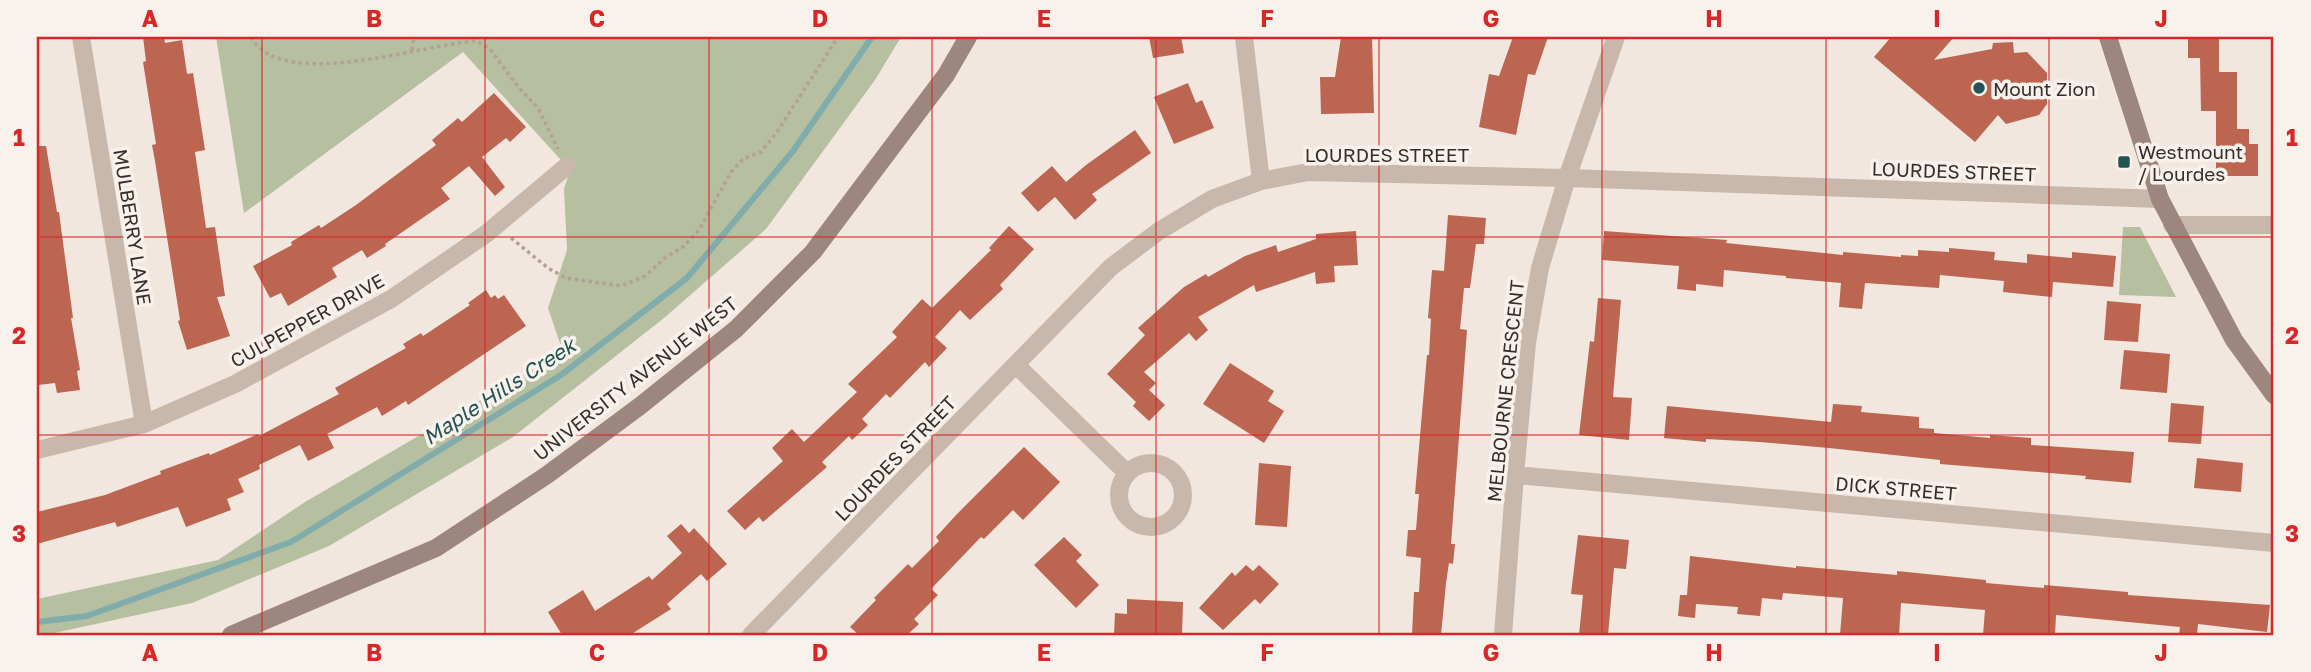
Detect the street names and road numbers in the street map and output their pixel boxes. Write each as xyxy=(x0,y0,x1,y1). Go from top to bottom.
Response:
street label: LOURDES STREET xyxy=(1305,143,1469,166)
street label: MULBERRY LANE xyxy=(109,147,157,307)
street label: LOURDES STREET xyxy=(1871,157,2037,185)
street label: CULPEPPER DRIVE xyxy=(226,268,388,372)
street label: MELBOURNE CRESCENT xyxy=(1482,279,1528,503)
street label: UNIVERSITY AVENUE WEST xyxy=(528,291,742,465)
street label: LOURDES STREET xyxy=(830,391,961,525)
street label: DICK STREET xyxy=(1834,471,1958,505)

